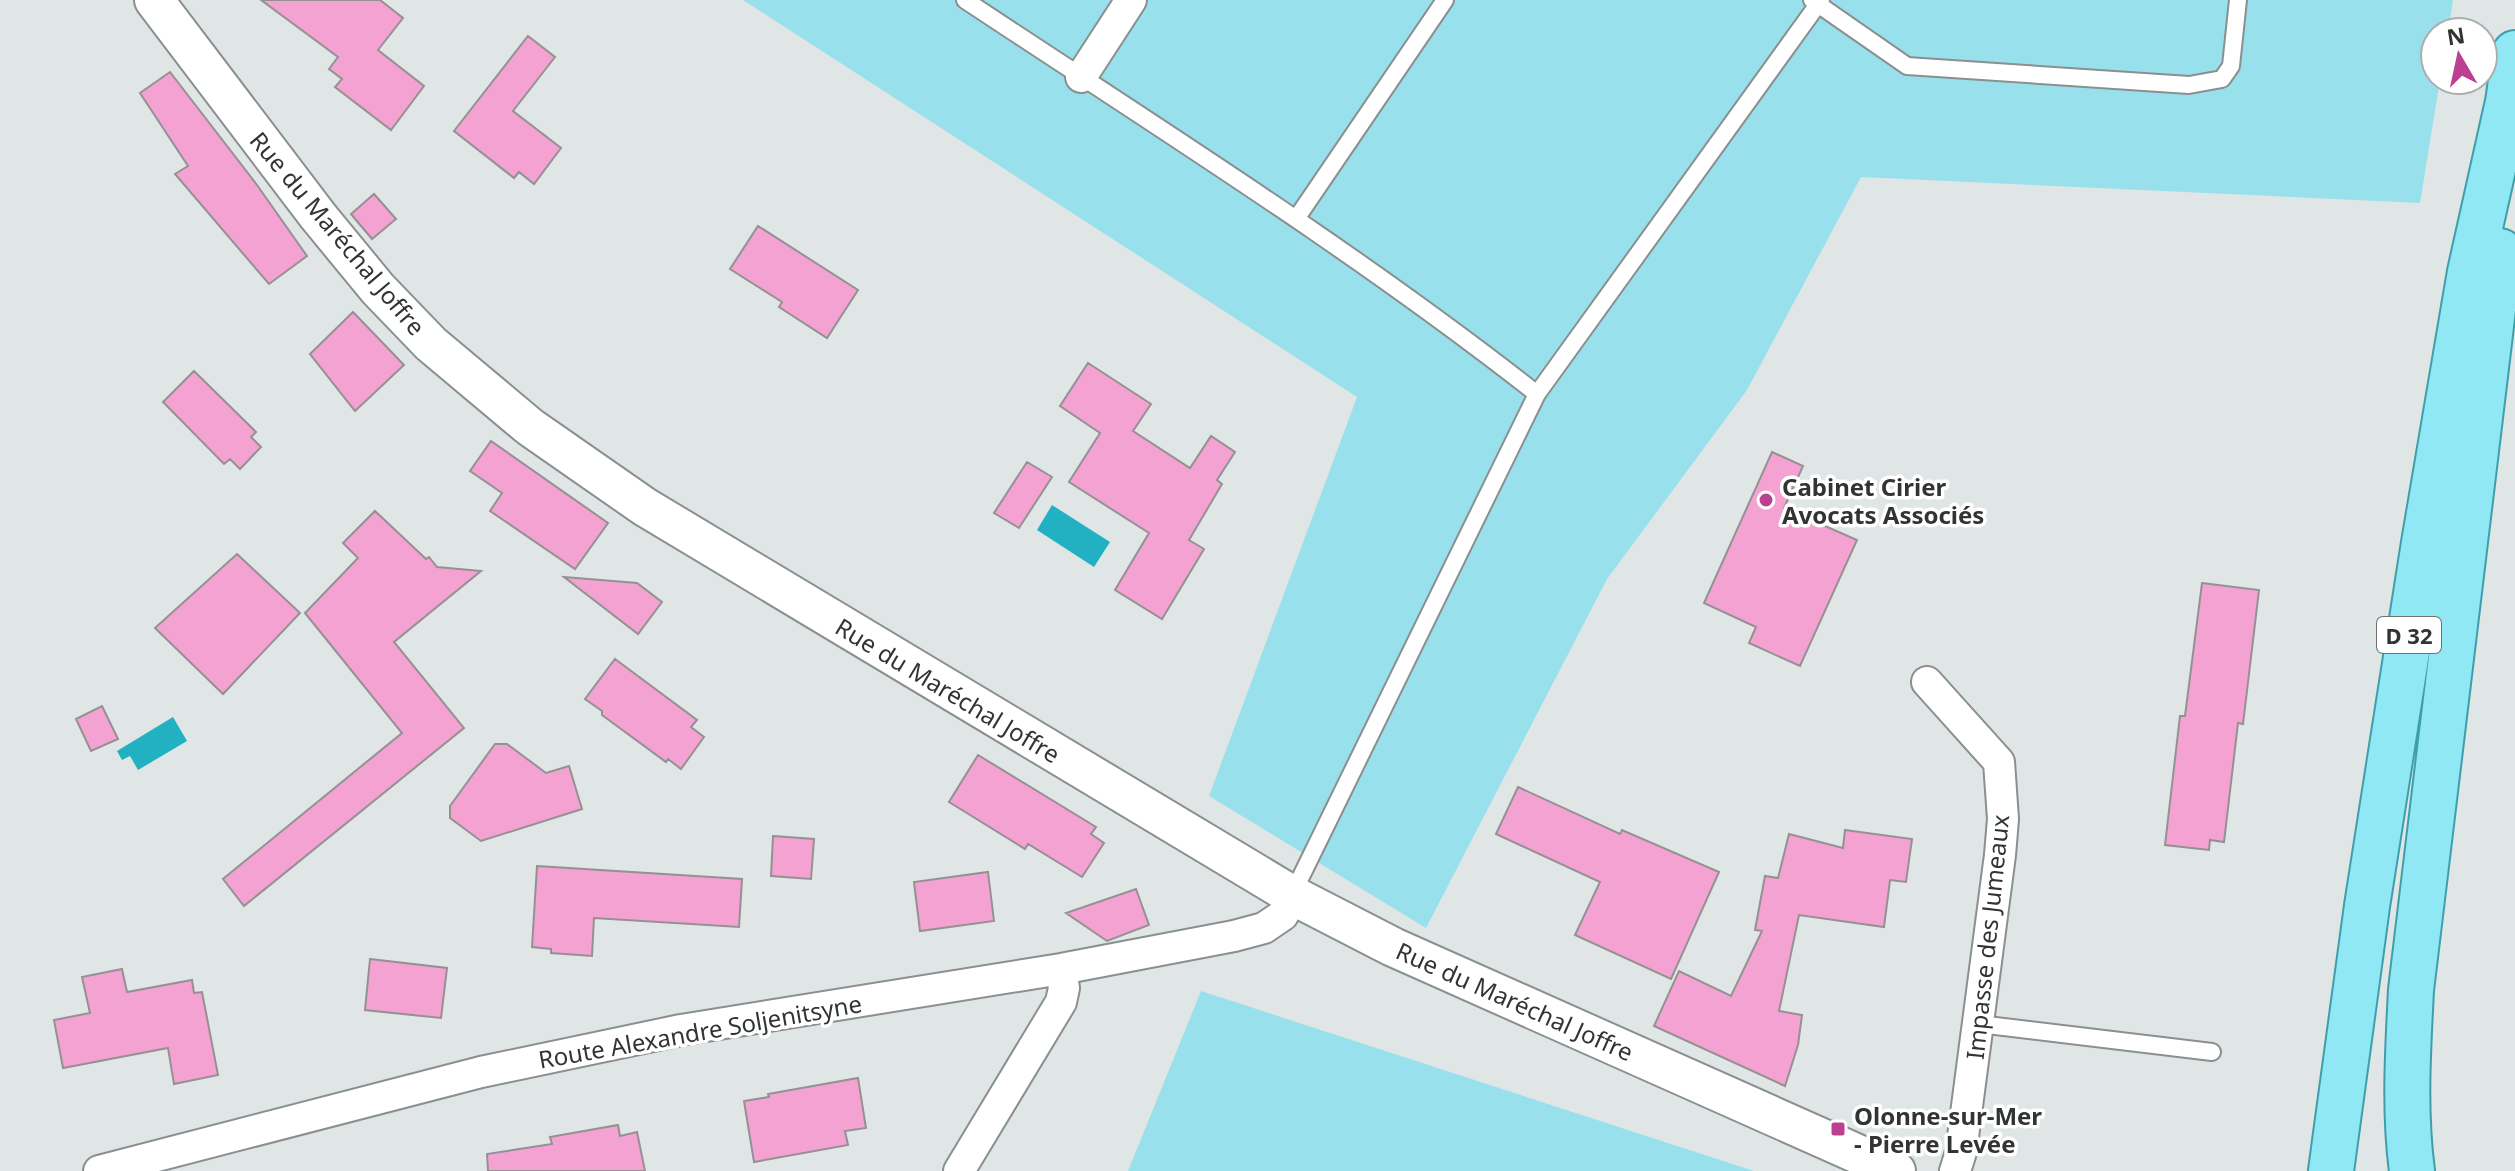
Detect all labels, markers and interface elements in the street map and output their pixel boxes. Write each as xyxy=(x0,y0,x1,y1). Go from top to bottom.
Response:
north arrow xyxy=(2419,16,2499,96)
text: N xyxy=(2445,19,2467,51)
street label: Rue du Maréchal Joffre xyxy=(243,124,433,342)
place label: Cabinet Cirier Avocats Associés xyxy=(1782,470,1984,531)
marker: Cabinet Cirier Avocats Associés xyxy=(1757,491,1775,509)
street label: Rue du Maréchal Joffre xyxy=(830,610,1066,770)
road number: D 32 xyxy=(2377,617,2441,653)
street label: Impasse des Jumeaux xyxy=(1958,813,2016,1061)
street label: Rue du Maréchal Joffre xyxy=(1391,934,1639,1068)
street label: Route Alexandre Soljenitsyne xyxy=(536,986,864,1076)
place label: Olonne-sur-Mer - Pierre Levée xyxy=(1854,1099,2042,1160)
marker: Olonne-sur-Mer - Pierre Levée xyxy=(1829,1120,1847,1138)

